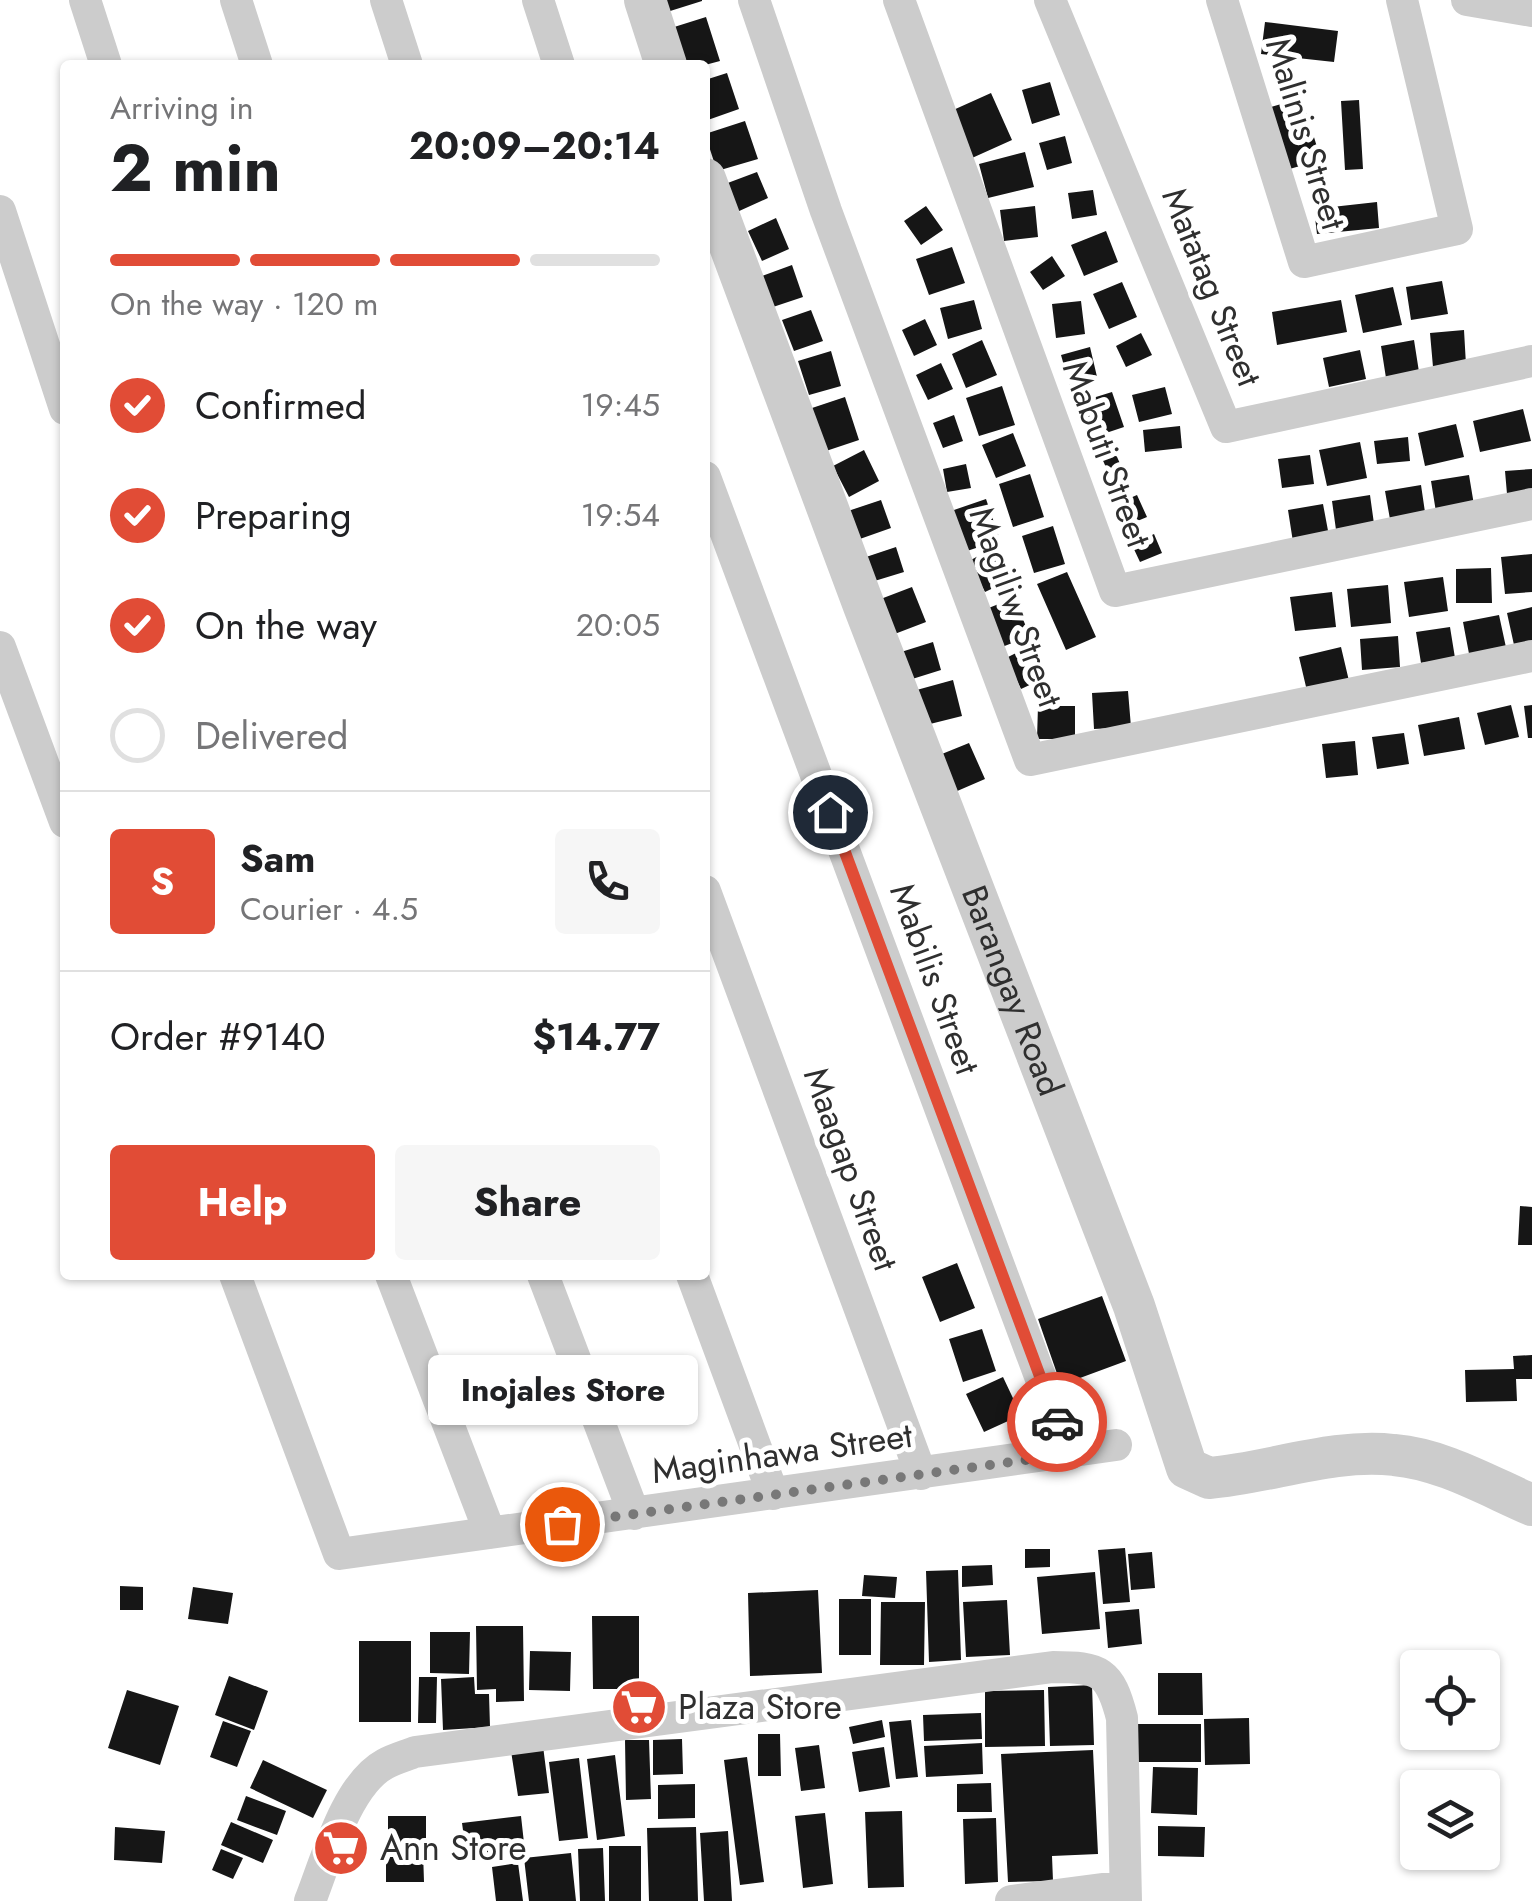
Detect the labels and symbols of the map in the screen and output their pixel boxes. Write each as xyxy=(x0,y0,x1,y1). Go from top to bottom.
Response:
street label: Malinis Street xyxy=(1253,32,1359,237)
street label: Matatag Street xyxy=(1150,180,1275,394)
street label: Mabuti Street xyxy=(1050,354,1164,555)
street label: Magiliw Street xyxy=(957,500,1075,714)
pin xyxy=(788,770,873,855)
street label: Mabilis Street xyxy=(877,877,993,1082)
street label: Barangay Road xyxy=(949,878,1076,1103)
street label: Maagap Street xyxy=(791,1060,911,1278)
callout: Inojales Store xyxy=(427,1354,697,1424)
courier xyxy=(1007,1372,1107,1472)
street label: Maginhawa Street xyxy=(649,1410,916,1496)
pin xyxy=(520,1482,605,1567)
supermarket icon: Plaza Store xyxy=(609,1677,669,1737)
place label: Plaza Store xyxy=(678,1682,842,1732)
supermarket icon: Ann Store xyxy=(311,1818,371,1878)
place label: Ann Store xyxy=(380,1823,527,1873)

